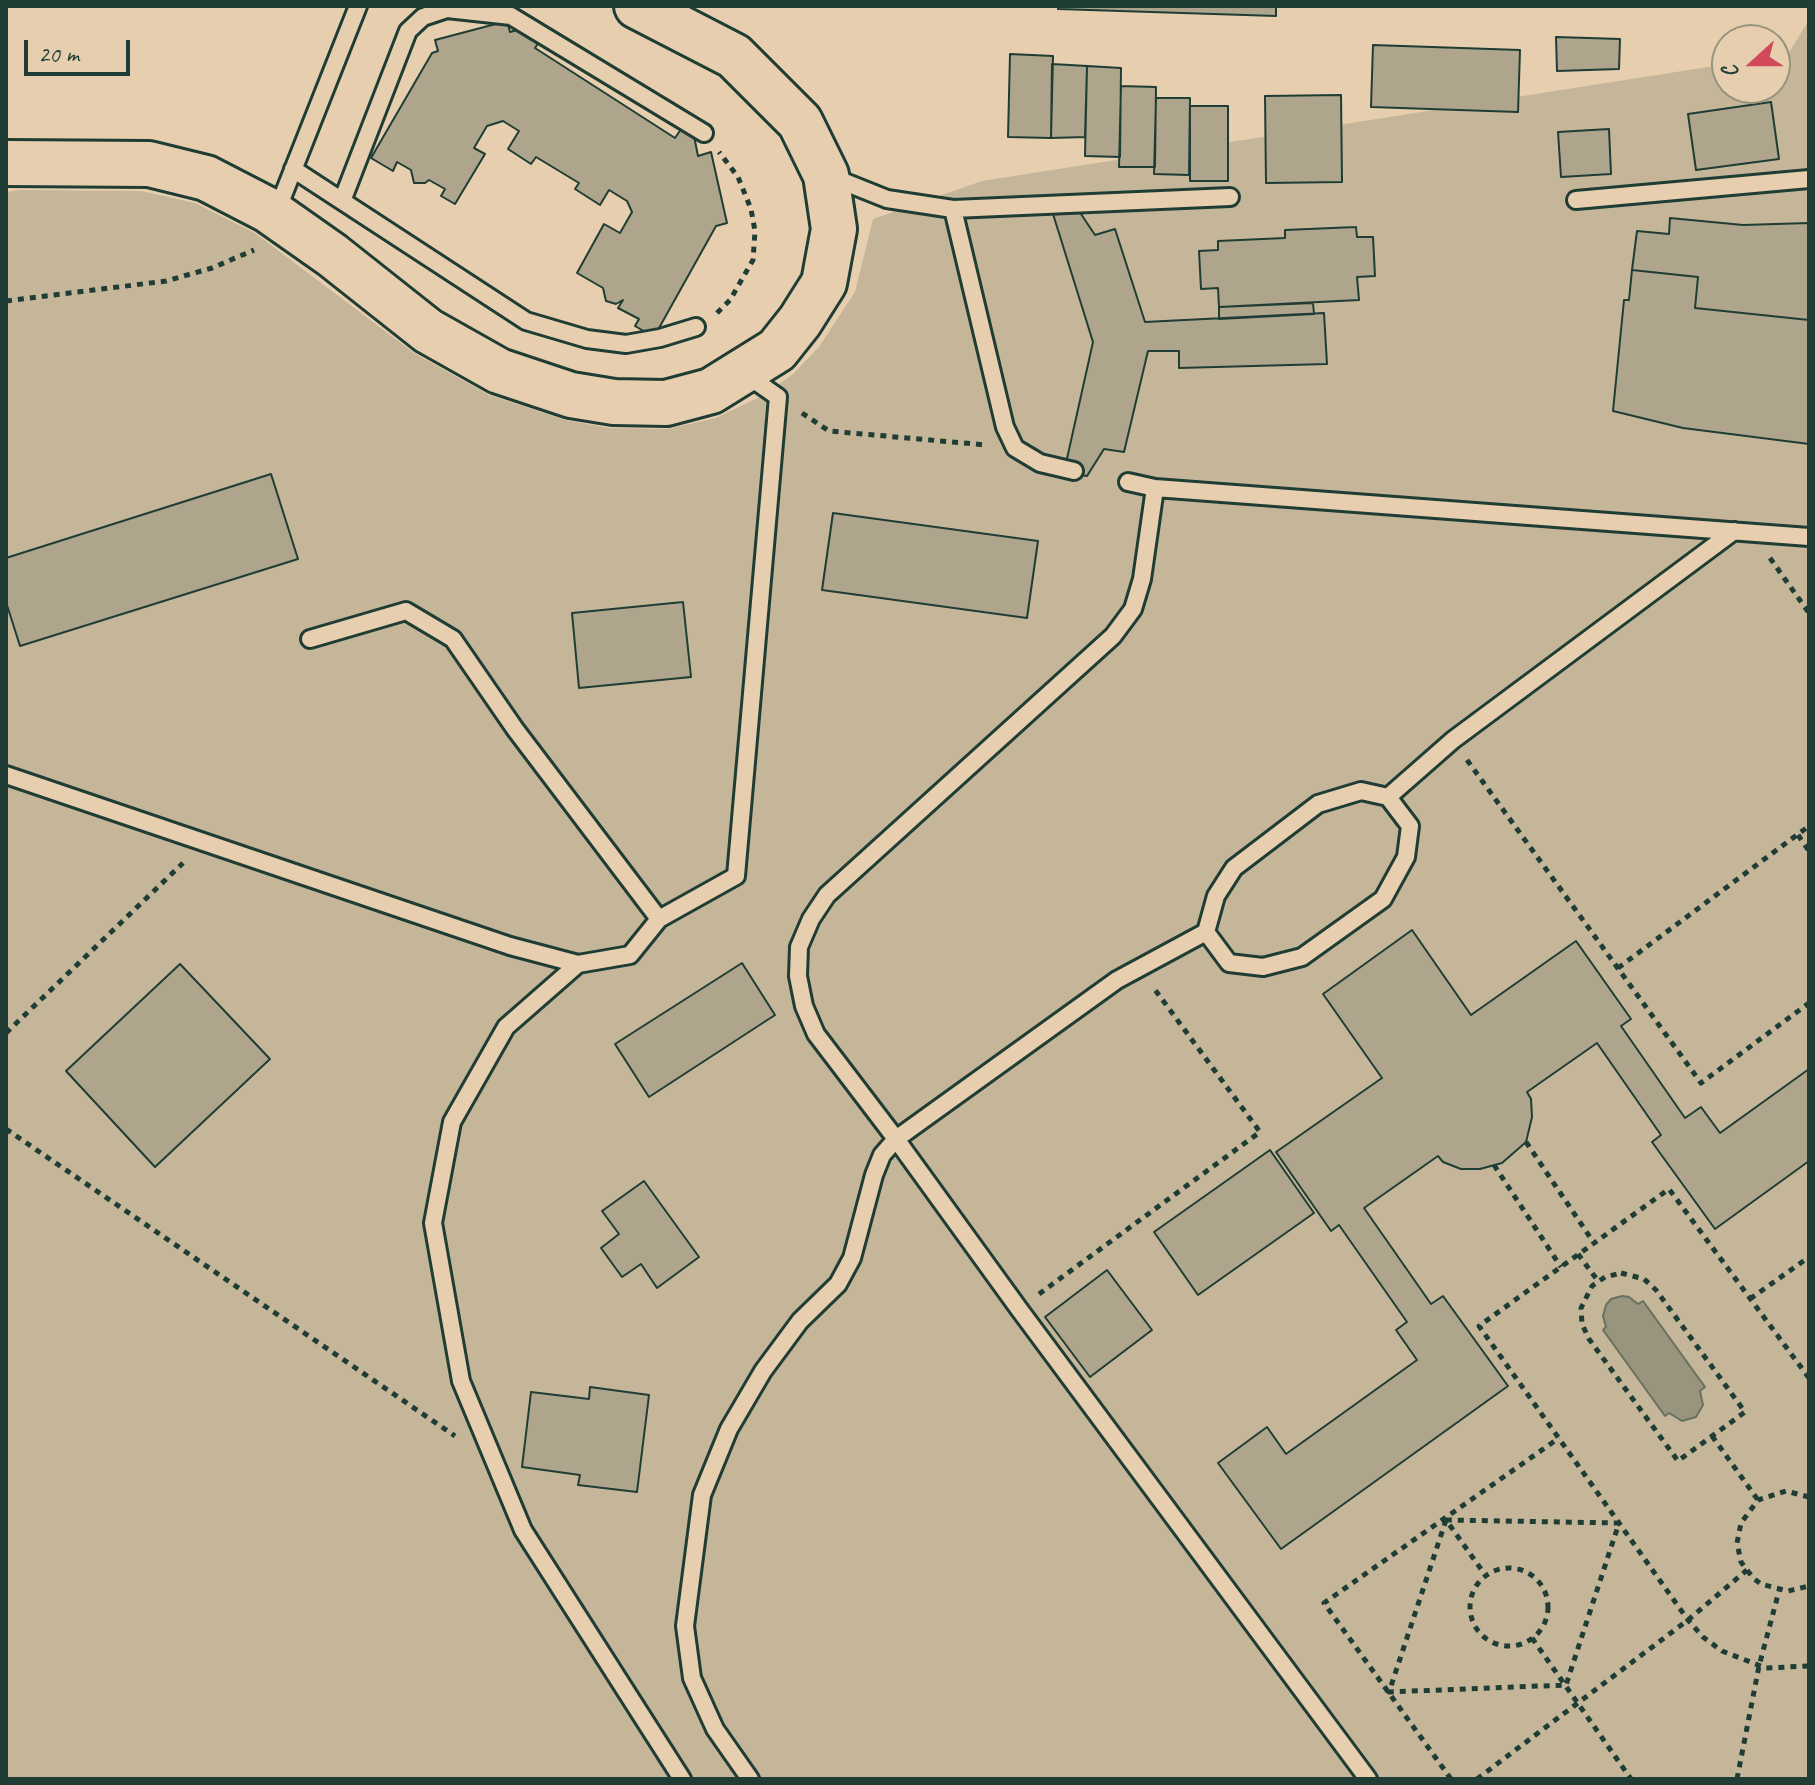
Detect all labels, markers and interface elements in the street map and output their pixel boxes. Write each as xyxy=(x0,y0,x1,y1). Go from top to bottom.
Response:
scale bar xyxy=(28,24,134,74)
north arrow xyxy=(1711,24,1791,104)
text: 20 m xyxy=(38,39,79,69)
text: С xyxy=(1715,62,1745,82)

